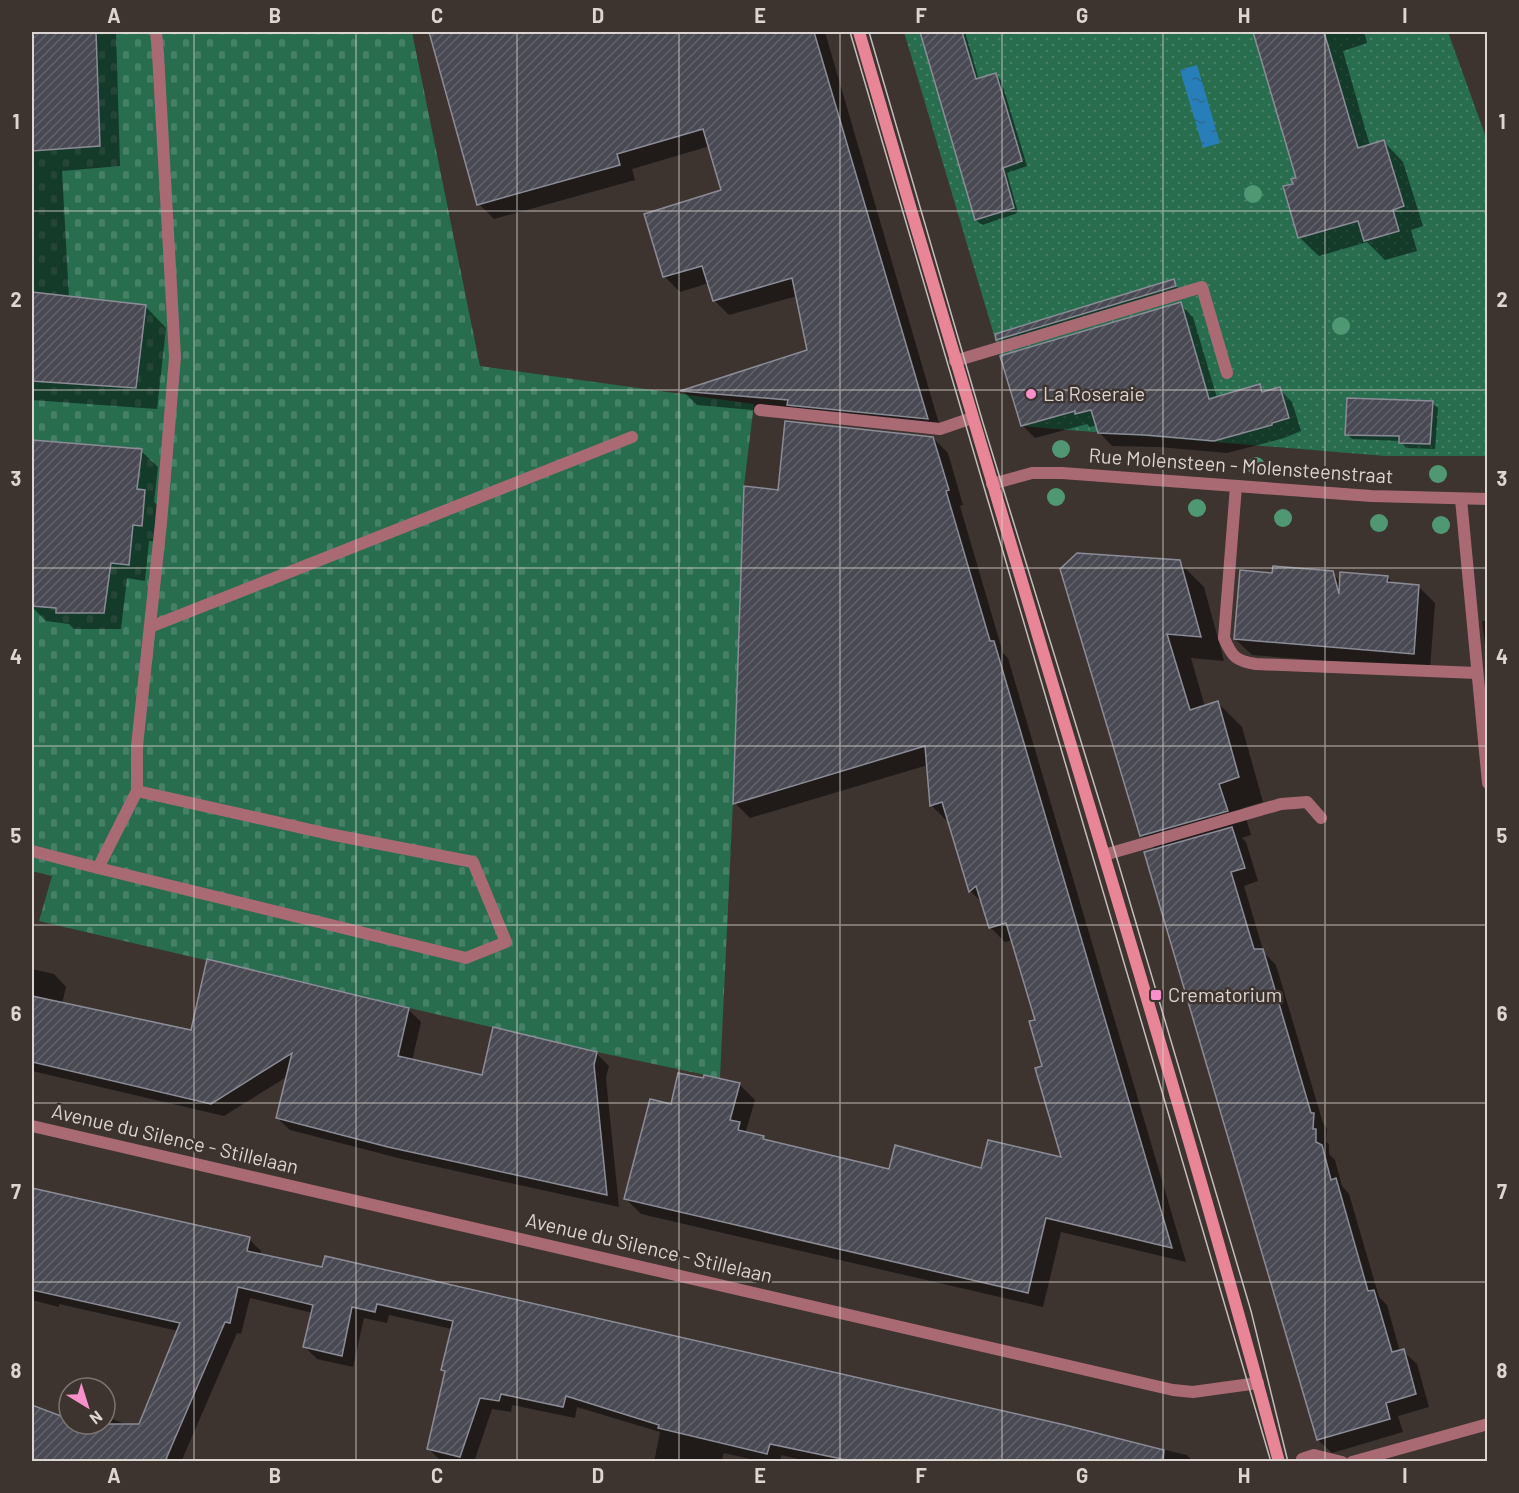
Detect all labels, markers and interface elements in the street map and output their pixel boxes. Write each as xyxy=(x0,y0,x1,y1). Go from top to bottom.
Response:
text: A xyxy=(107,3,121,27)
text: B xyxy=(269,3,281,27)
text: C xyxy=(431,3,443,27)
text: D xyxy=(592,3,604,27)
text: E xyxy=(754,3,766,27)
text: F xyxy=(915,3,927,27)
text: G xyxy=(1076,3,1088,27)
text: H xyxy=(1238,3,1250,27)
text: I xyxy=(1402,3,1408,27)
text: 1 xyxy=(12,109,20,133)
text: 1 xyxy=(1498,109,1506,133)
text: 2 xyxy=(10,287,22,311)
text: 2 xyxy=(1496,287,1508,311)
place label: La Roseraie xyxy=(1043,381,1145,405)
marker: La Roseraie xyxy=(1024,387,1038,401)
street label: Rue Molensteen - Molensteenstraat xyxy=(1088,442,1394,488)
text: 3 xyxy=(11,466,21,490)
text: 3 xyxy=(1497,466,1507,490)
text: 4 xyxy=(10,644,22,668)
text: 4 xyxy=(1496,644,1508,668)
text: 5 xyxy=(11,823,22,847)
text: 5 xyxy=(1497,823,1508,847)
place label: Crematorium xyxy=(1168,982,1282,1006)
marker: Crematorium xyxy=(1149,988,1163,1002)
text: 6 xyxy=(11,1001,22,1025)
text: 6 xyxy=(1497,1001,1508,1025)
street label: Avenue du Silence - Stillelaan xyxy=(50,1098,301,1178)
text: 7 xyxy=(11,1179,21,1203)
text: 7 xyxy=(1497,1179,1507,1203)
street label: Avenue du Silence - Stillelaan xyxy=(524,1207,775,1287)
text: 8 xyxy=(11,1358,22,1382)
text: 8 xyxy=(1497,1358,1508,1382)
north arrow xyxy=(57,1376,117,1436)
text: N xyxy=(87,1407,107,1429)
text: A xyxy=(107,1463,121,1487)
text: B xyxy=(269,1463,281,1487)
text: C xyxy=(431,1463,443,1487)
text: D xyxy=(592,1463,604,1487)
text: E xyxy=(754,1463,766,1487)
text: F xyxy=(915,1463,927,1487)
text: G xyxy=(1076,1463,1088,1487)
text: H xyxy=(1238,1463,1250,1487)
text: I xyxy=(1402,1463,1408,1487)

